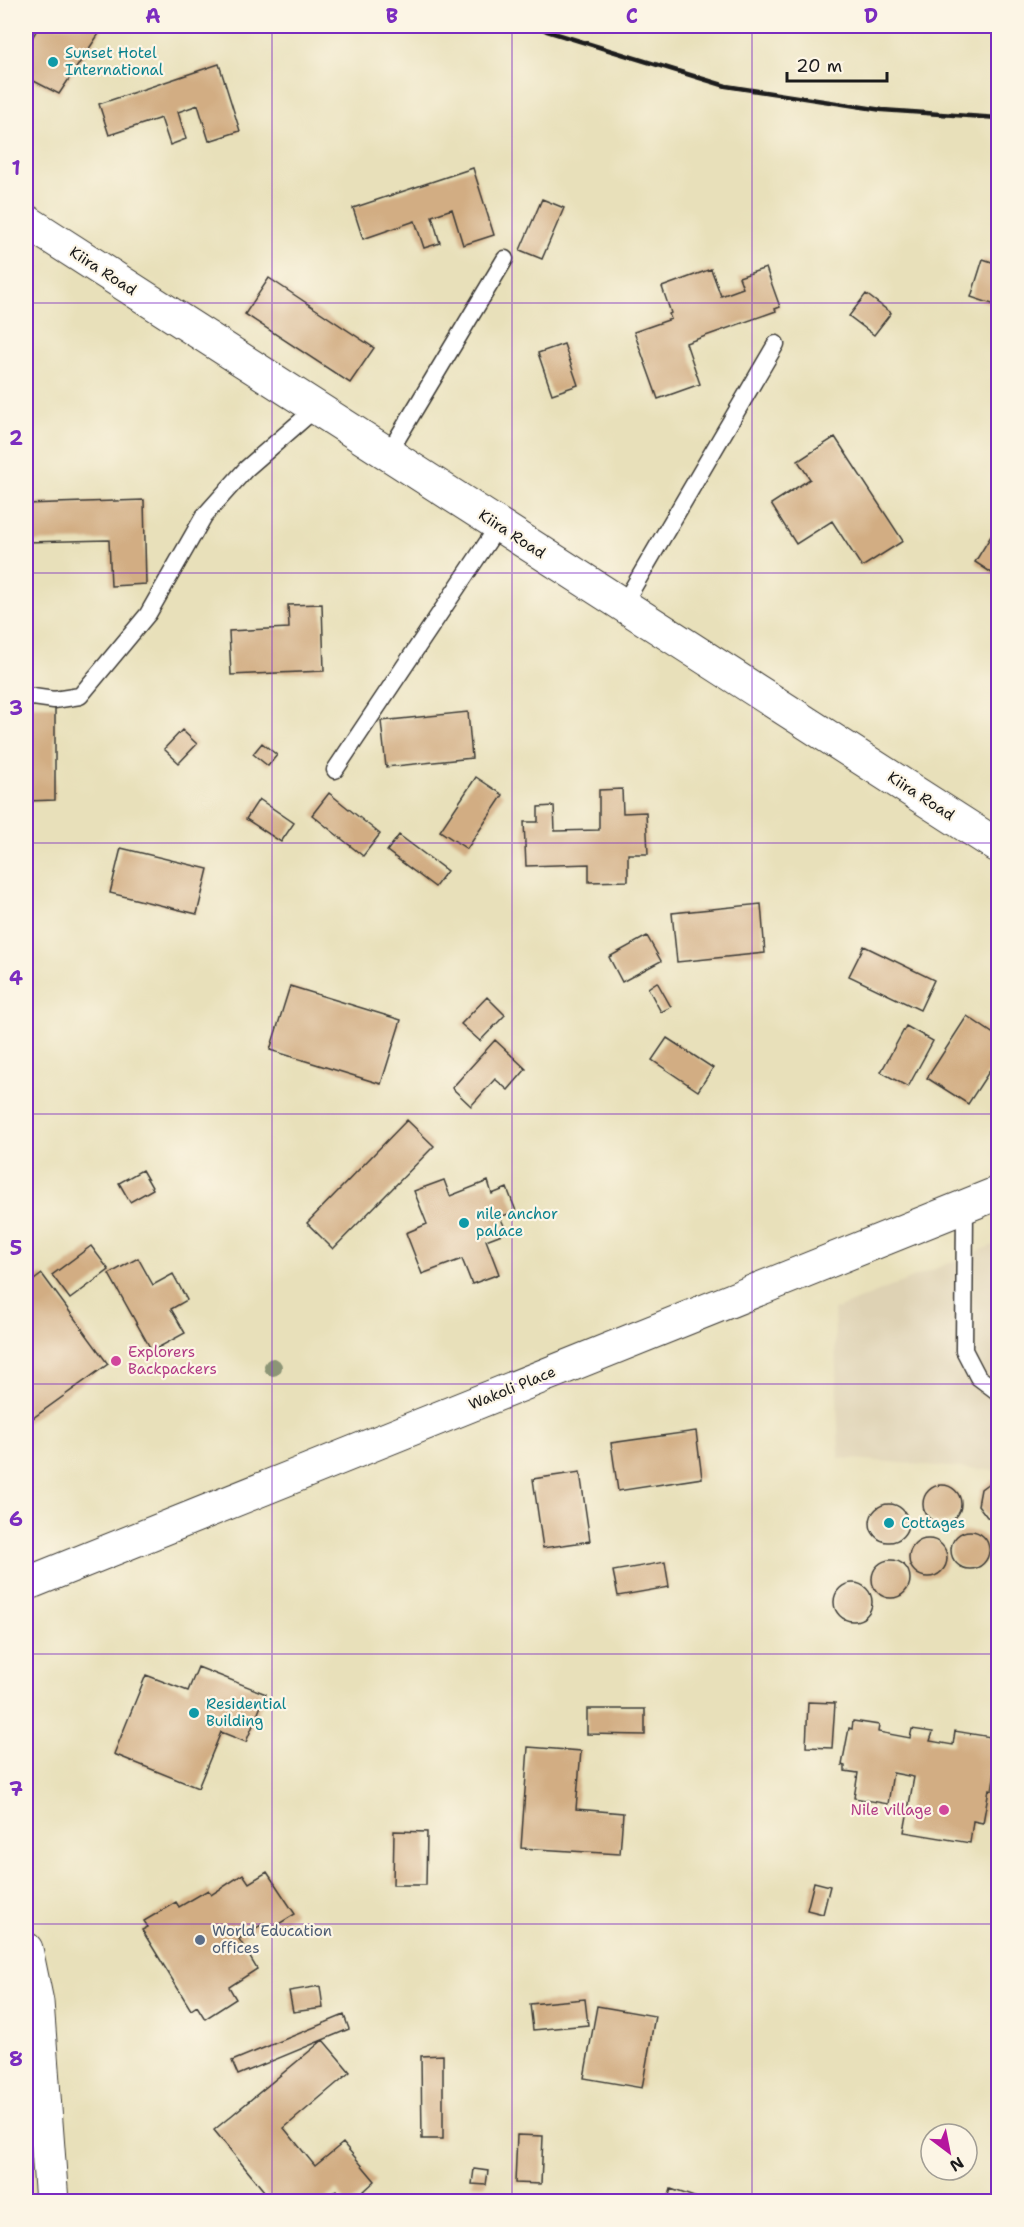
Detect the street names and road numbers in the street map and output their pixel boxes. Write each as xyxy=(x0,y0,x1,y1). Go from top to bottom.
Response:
street label: Kiira Road xyxy=(66,242,141,300)
street label: Kiira Road xyxy=(475,505,550,563)
street label: Kiira Road xyxy=(884,767,959,825)
street label: Wakoli Place xyxy=(466,1361,558,1415)

